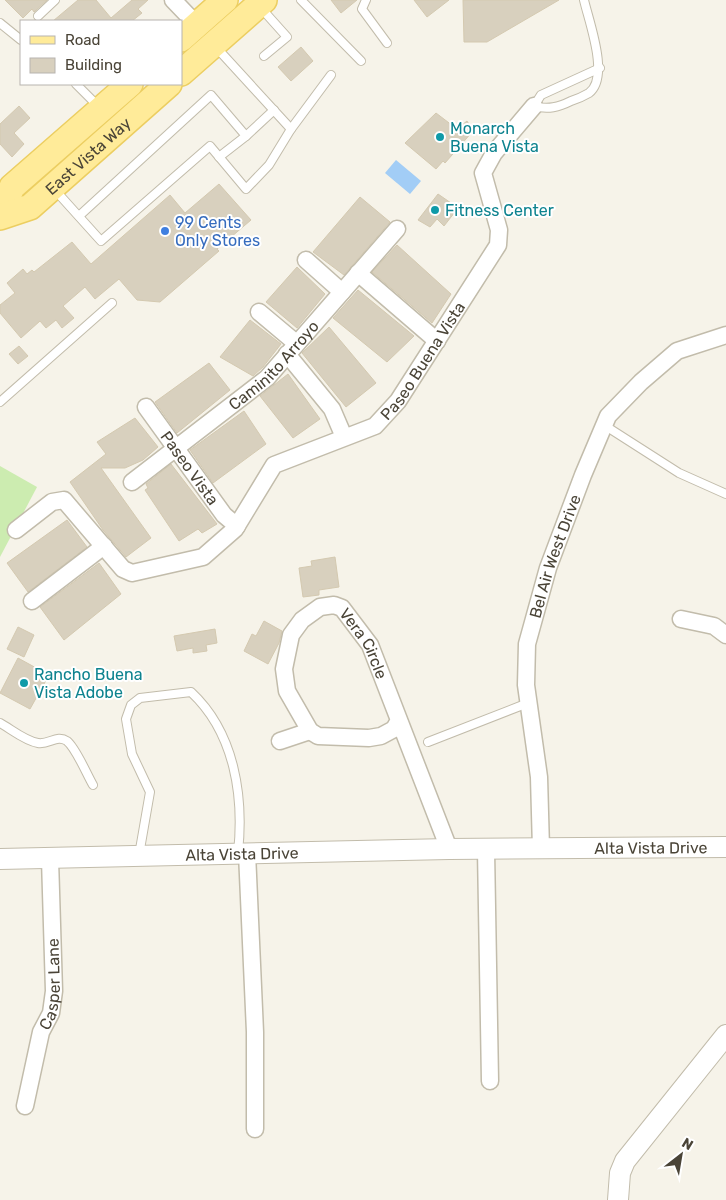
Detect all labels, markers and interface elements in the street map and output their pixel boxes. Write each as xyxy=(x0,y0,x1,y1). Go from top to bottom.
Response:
legend xyxy=(20,20,182,85)
text: Road xyxy=(65,31,101,49)
text: Building xyxy=(65,56,122,74)
street label: East Vista Way xyxy=(42,113,135,199)
place label: Monarch Buena Vista xyxy=(450,119,539,156)
marker: Monarch Buena Vista xyxy=(434,131,446,143)
place label: Fitness Center xyxy=(445,201,554,220)
marker: Fitness Center xyxy=(429,204,441,216)
place label: 99 Cents Only Stores xyxy=(175,213,260,250)
marker: 99 Cents Only Stores xyxy=(159,225,171,237)
street label: Paseo Buena Vista xyxy=(377,298,469,424)
street label: Caminito Arroyo xyxy=(225,317,323,414)
street label: Paseo Vista xyxy=(157,428,222,509)
street label: Bel Air West Drive xyxy=(526,492,585,620)
street label: Vera Circle xyxy=(335,604,391,682)
place label: Rancho Buena Vista Adobe xyxy=(34,665,143,702)
marker: Rancho Buena Vista Adobe xyxy=(18,677,30,689)
street label: Alta Vista Drive xyxy=(594,838,708,858)
street label: Alta Vista Drive xyxy=(185,843,299,865)
street label: Casper Lane xyxy=(35,938,64,1033)
north arrow xyxy=(656,1130,706,1180)
text: N xyxy=(679,1134,696,1154)

